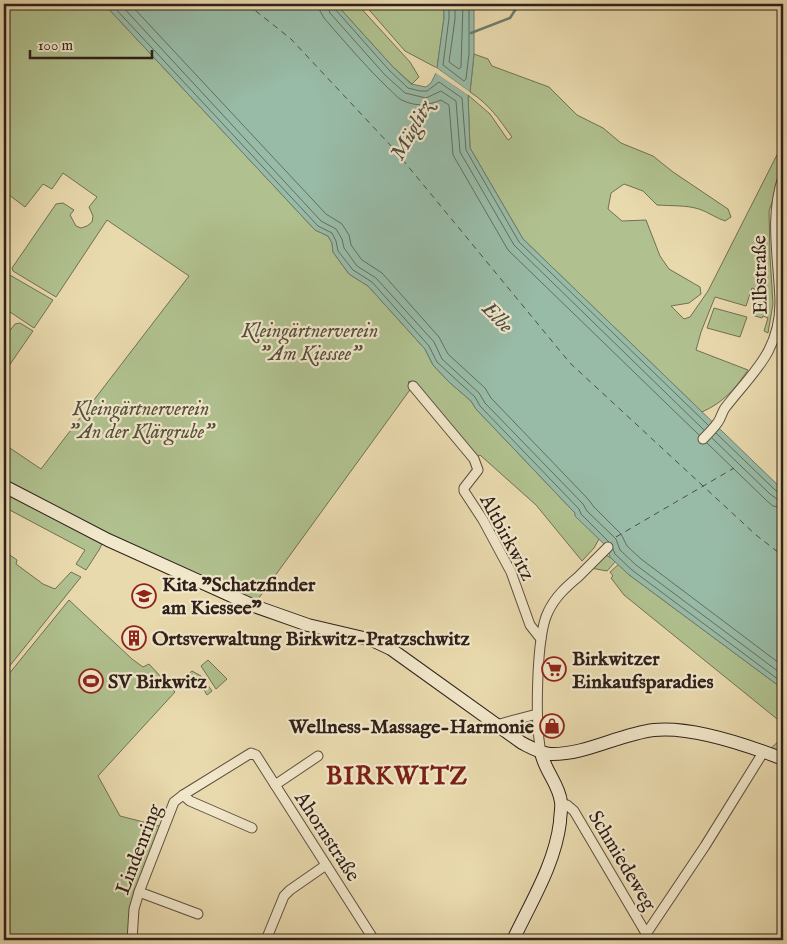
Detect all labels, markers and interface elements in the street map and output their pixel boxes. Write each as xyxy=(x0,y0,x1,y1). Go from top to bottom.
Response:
scale bar xyxy=(30,28,152,60)
text: 100 m xyxy=(38,36,74,55)
water label: Müglitz xyxy=(385,94,441,165)
street label: Elbstraße xyxy=(747,235,774,315)
water label: Elbe xyxy=(475,296,518,340)
park label: Kleingärtnerverein "Am Kiessee" xyxy=(241,319,378,367)
park label: Kleingärtnerverein "An der Klärgrube" xyxy=(68,397,216,446)
street label: Altbirkwitz xyxy=(473,489,540,585)
place label: Kita "Schatzfinder am Kiessee" xyxy=(162,573,316,621)
school or university icon: Kita "Schatzfinder am Kiessee" xyxy=(131,583,157,609)
building icon: Ortsverwaltung Birkwitz-Pratzschwitz xyxy=(121,625,147,651)
place label: Ortsverwaltung Birkwitz-Pratzschwitz xyxy=(152,627,471,652)
place label: Birkwitzer Einkaufsparadies xyxy=(572,647,713,695)
supermarket icon: Birkwitzer Einkaufsparadies xyxy=(541,656,567,682)
sports icon: SV Birkwitz xyxy=(78,668,104,694)
place label: SV Birkwitz xyxy=(108,670,207,695)
shop icon: Wellness-Massage-Harmonie xyxy=(539,713,565,739)
place label: Wellness-Massage-Harmonie xyxy=(288,715,535,740)
district label: BIRKWITZ xyxy=(326,761,468,793)
street label: Ahornstraße xyxy=(288,786,365,886)
street label: Lindenring xyxy=(111,800,168,898)
street label: Schmiedeweg xyxy=(582,806,662,916)

